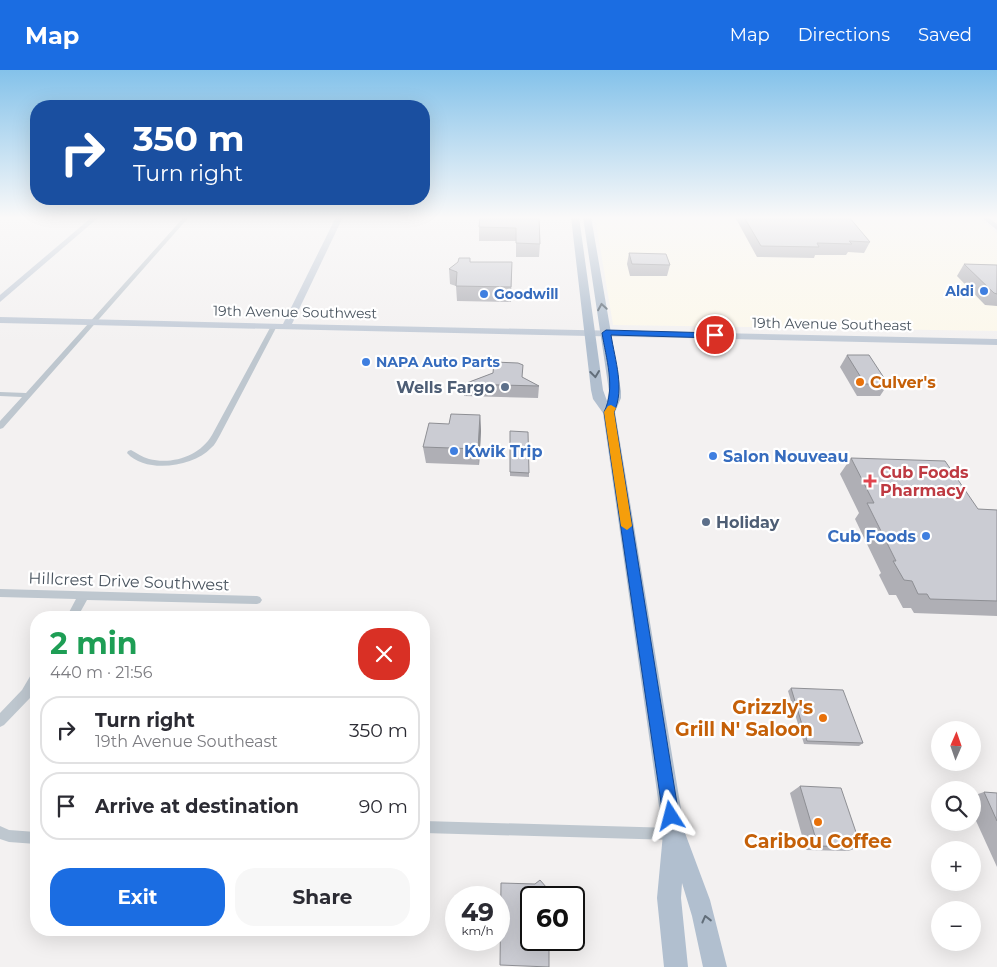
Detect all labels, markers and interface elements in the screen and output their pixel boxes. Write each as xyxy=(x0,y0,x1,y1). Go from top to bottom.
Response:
text: Map xyxy=(25,21,79,50)
text: Map xyxy=(730,24,770,46)
text: Directions xyxy=(798,24,890,46)
text: Saved xyxy=(918,24,972,46)
text: 350 m xyxy=(133,117,245,160)
icon: right xyxy=(50,120,115,185)
text: Turn right xyxy=(133,160,243,187)
place label: Aldi xyxy=(944,282,974,300)
place label: Goodwill xyxy=(494,285,559,303)
marker: Aldi xyxy=(978,285,990,297)
marker: Goodwill xyxy=(478,288,490,300)
street label: 19th Avenue Southwest xyxy=(213,302,377,322)
one-way arrow xyxy=(597,302,608,310)
pin xyxy=(694,314,736,356)
street label: 19th Avenue Southeast xyxy=(752,314,912,334)
icon: arrive xyxy=(701,321,729,349)
place label: NAPA Auto Parts xyxy=(376,353,501,371)
marker: NAPA Auto Parts xyxy=(360,356,372,368)
one-way arrow xyxy=(589,370,600,378)
place label: Culver's xyxy=(870,373,936,392)
marker: Culver's xyxy=(854,376,866,388)
place label: Wells Fargo xyxy=(396,378,495,397)
marker: Wells Fargo xyxy=(499,381,511,393)
place label: Kwik Trip xyxy=(464,442,542,461)
marker: Kwik Trip xyxy=(448,445,460,457)
place label: Salon Nouveau xyxy=(723,447,848,466)
marker: Salon Nouveau xyxy=(707,450,719,462)
place label: Cub Foods Pharmacy xyxy=(880,463,969,500)
marker: Cub Foods Pharmacy xyxy=(864,475,876,487)
place label: Holiday xyxy=(716,513,780,532)
marker: Holiday xyxy=(700,516,712,528)
place label: Cub Foods xyxy=(828,527,916,546)
marker: Cub Foods xyxy=(920,530,932,542)
street label: Hillcrest Drive Southwest xyxy=(28,568,230,595)
text: 2 min xyxy=(50,625,137,662)
button: close xyxy=(358,628,410,680)
text: 440 m · 21:56 xyxy=(50,663,152,682)
place label: Grizzly's Grill N' Saloon xyxy=(675,696,813,741)
text: Turn right xyxy=(95,709,195,732)
marker: Grizzly's Grill N' Saloon xyxy=(817,712,829,724)
icon: right xyxy=(52,716,80,744)
text: 350 m xyxy=(349,719,408,742)
north arrow xyxy=(931,721,981,771)
map controls xyxy=(931,721,981,951)
text: 19th Avenue Southeast xyxy=(95,732,278,751)
button: search xyxy=(931,781,981,831)
position arrow xyxy=(644,789,696,841)
icon: arrive xyxy=(52,792,80,820)
text: Arrive at destination xyxy=(95,795,299,818)
text: 90 m xyxy=(359,795,408,818)
marker: Caribou Coffee xyxy=(812,816,824,828)
place label: Caribou Coffee xyxy=(744,830,892,853)
button: + xyxy=(931,841,981,891)
button: Exit xyxy=(50,868,225,926)
button: Share xyxy=(235,868,410,926)
speed limit sign: 60 xyxy=(520,886,585,951)
text: 49 xyxy=(461,897,494,927)
button: − xyxy=(931,901,981,951)
one-way arrow xyxy=(701,916,711,924)
text: km/h xyxy=(461,923,494,938)

